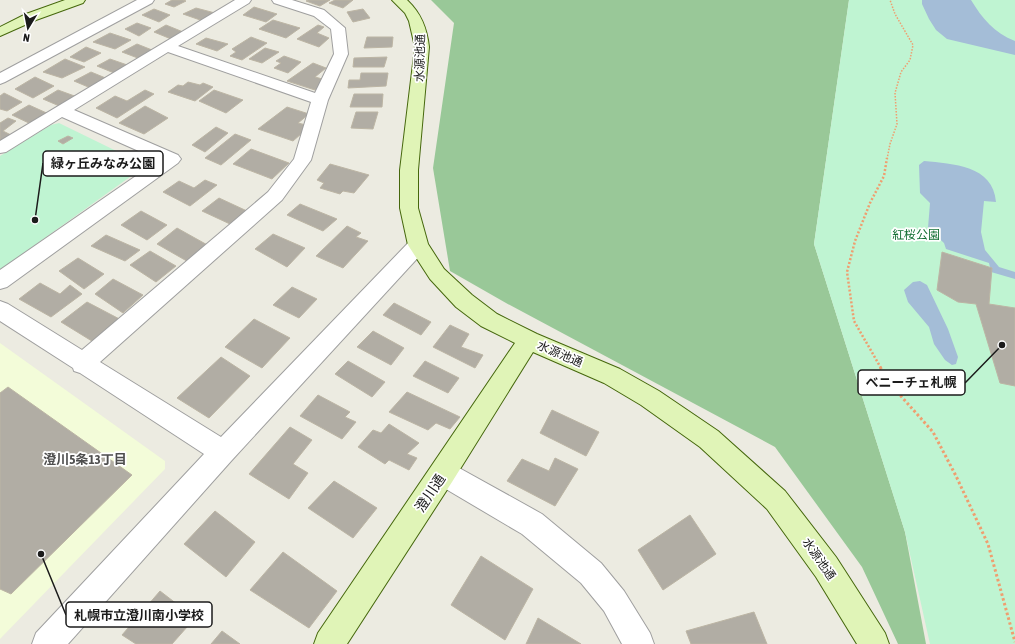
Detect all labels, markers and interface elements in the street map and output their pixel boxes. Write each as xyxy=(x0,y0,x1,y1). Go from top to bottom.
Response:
north arrow xyxy=(8,8,48,48)
text: N xyxy=(22,31,31,44)
street label: 水源池通 xyxy=(413,34,427,82)
callout: 緑ヶ丘みなみ公園 xyxy=(43,151,163,176)
text: 緑ヶ丘みなみ公園 xyxy=(50,156,155,171)
park label: 紅桜公園 xyxy=(892,228,940,242)
street label: 水源池通 xyxy=(535,338,585,370)
callout: べニーチェ札幌 xyxy=(858,370,965,395)
text: べニーチェ札幌 xyxy=(865,375,957,390)
district label: 澄川5条13丁目 xyxy=(43,452,127,467)
street label: 澄川通 xyxy=(412,471,448,515)
street label: 水源池通 xyxy=(799,535,839,583)
callout: 札幌市立澄川南小学校 xyxy=(66,602,212,627)
text: 札幌市立澄川南小学校 xyxy=(74,608,204,623)

